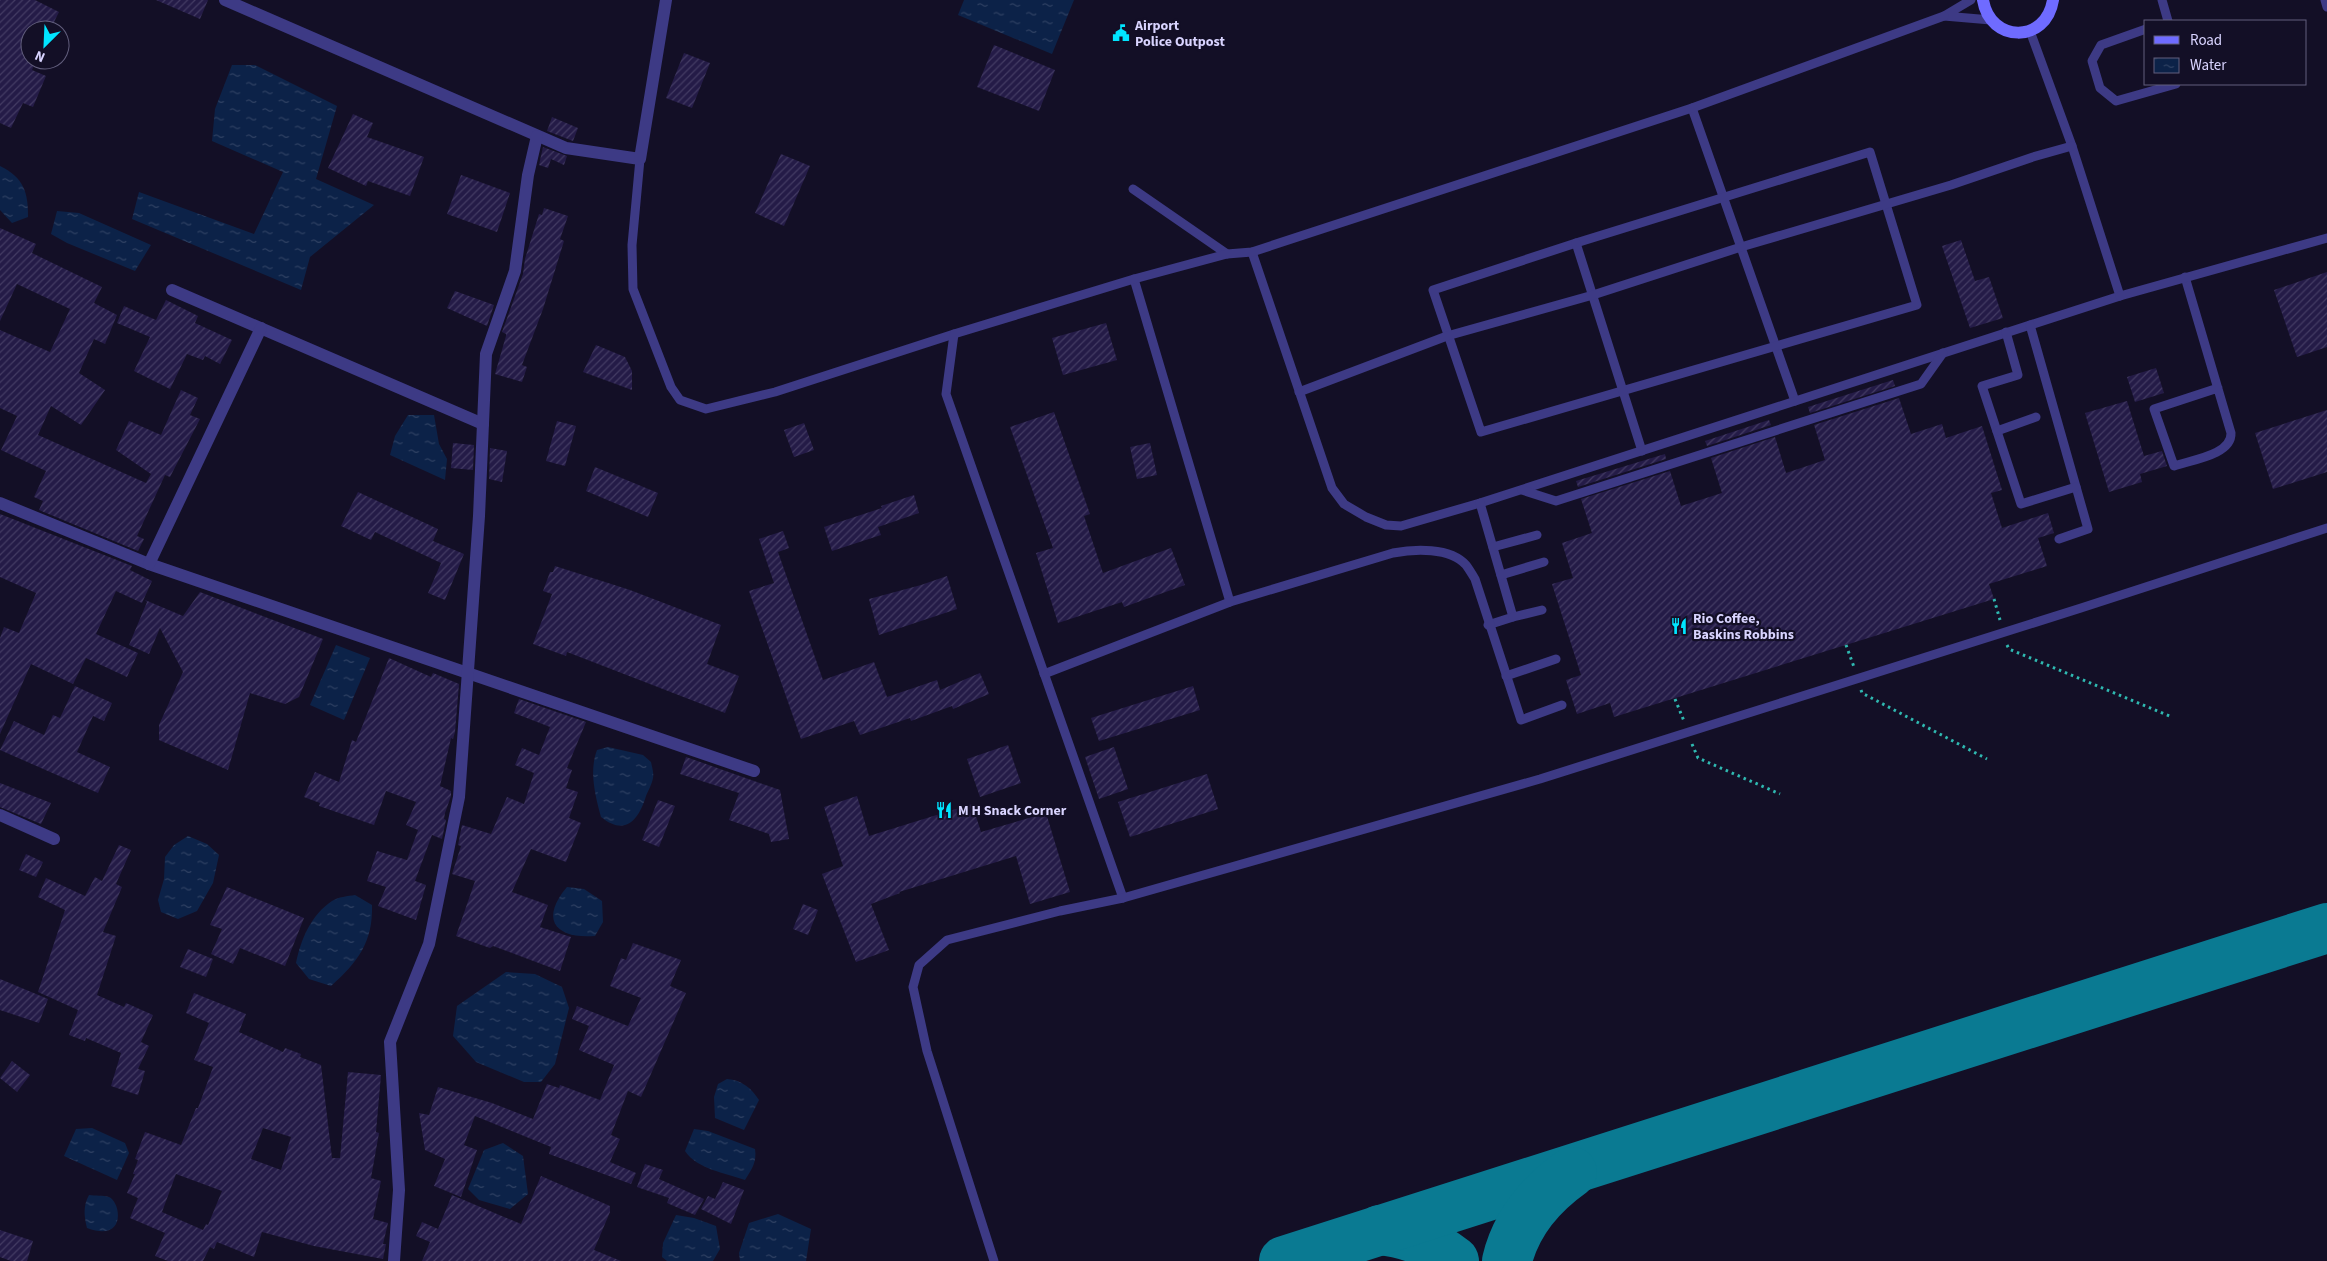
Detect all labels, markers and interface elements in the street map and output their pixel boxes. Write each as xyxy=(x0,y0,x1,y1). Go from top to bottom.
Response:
place label: Airport Police Outpost xyxy=(1134,16,1225,52)
north arrow xyxy=(20,20,70,70)
legend xyxy=(2144,20,2307,85)
public building icon: Airport Police Outpost xyxy=(1111,23,1131,43)
text: Road xyxy=(2190,30,2222,51)
text: N xyxy=(32,45,48,67)
text: Water xyxy=(2190,55,2227,76)
place label: Rio Coffee, Baskins Robbins xyxy=(1693,609,1794,645)
restaurant icon: Rio Coffee, Baskins Robbins xyxy=(1669,616,1689,636)
restaurant icon: M H Snack Corner xyxy=(934,800,954,820)
place label: M H Snack Corner xyxy=(958,801,1067,821)

